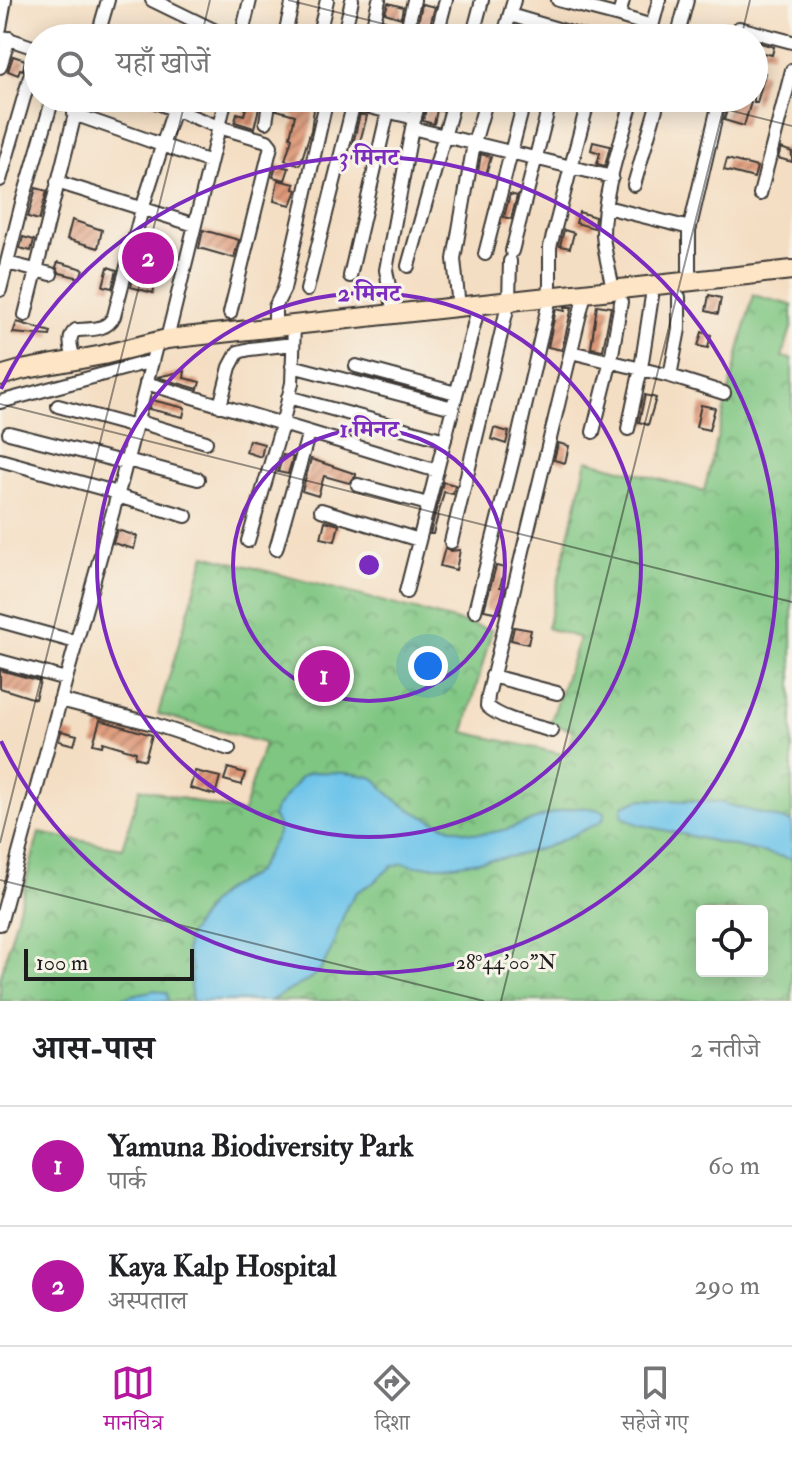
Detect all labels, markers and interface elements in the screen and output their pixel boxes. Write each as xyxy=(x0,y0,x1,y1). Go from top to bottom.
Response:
search box xyxy=(24,24,768,112)
text: यहाँ खोजें xyxy=(116,45,210,82)
icon: search xyxy=(52,46,96,90)
text: 3 मिनट xyxy=(339,142,401,173)
pin: 2 xyxy=(122,228,174,288)
text: 2 मिनट xyxy=(338,278,403,309)
text: 1 मिनट xyxy=(339,414,401,445)
centre of rings xyxy=(355,551,383,579)
pin: 1 xyxy=(298,646,350,706)
your location xyxy=(408,646,448,686)
map controls xyxy=(696,905,768,977)
button: locate xyxy=(696,905,768,977)
scale bar xyxy=(24,945,194,981)
text: 100 m xyxy=(36,949,88,977)
text: 28°44'00"N xyxy=(456,950,556,975)
text: आस-पास xyxy=(32,1027,155,1070)
text: 2 नतीजे xyxy=(690,1033,760,1065)
text: Yamuna Biodiversity Park xyxy=(108,1128,414,1165)
text: 1 xyxy=(53,1150,63,1182)
text: 60 m xyxy=(708,1150,760,1182)
text: पार्क xyxy=(108,1165,146,1197)
text: Kaya Kalp Hospital xyxy=(108,1248,337,1285)
text: 2 xyxy=(51,1270,65,1302)
text: 290 m xyxy=(695,1270,760,1302)
text: अस्पताल xyxy=(108,1285,187,1317)
tab: मानचित्र xyxy=(104,1361,163,1444)
tab: दिशा xyxy=(370,1361,414,1444)
tab: सहेजे गए xyxy=(621,1361,688,1444)

